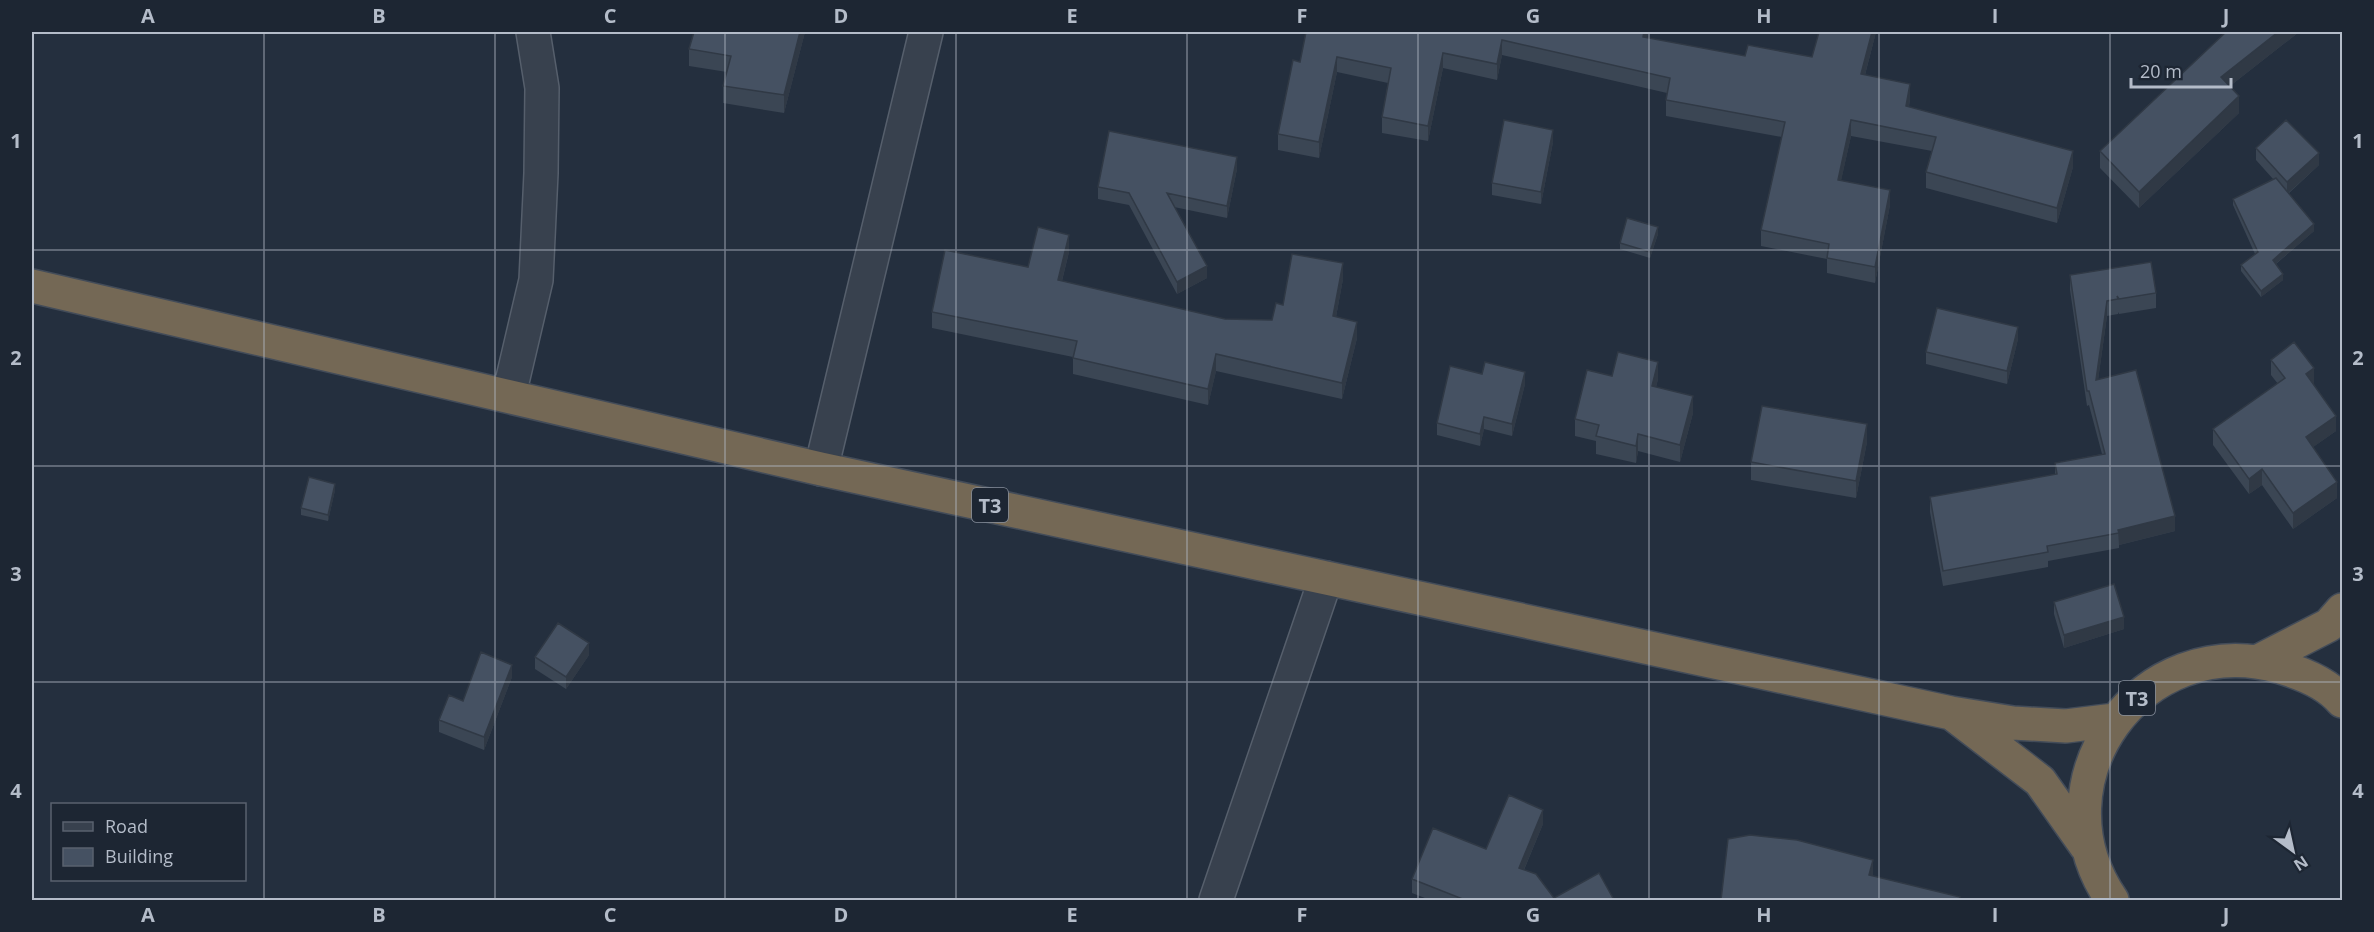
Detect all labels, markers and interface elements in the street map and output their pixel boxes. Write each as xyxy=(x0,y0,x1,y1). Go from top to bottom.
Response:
text: A xyxy=(141,2,155,29)
text: B xyxy=(372,2,386,29)
text: C xyxy=(604,2,617,29)
text: D xyxy=(834,2,848,29)
text: E xyxy=(1066,2,1078,29)
text: F xyxy=(1297,2,1307,29)
text: G xyxy=(1526,2,1540,29)
text: H xyxy=(1756,2,1772,29)
text: I xyxy=(1992,2,1998,29)
text: J xyxy=(2221,2,2229,29)
scale bar xyxy=(2131,51,2232,89)
text: 20 m xyxy=(2140,59,2182,83)
text: 1 xyxy=(10,127,22,154)
text: 1 xyxy=(2352,127,2364,154)
text: 2 xyxy=(10,344,22,371)
text: 2 xyxy=(2352,344,2364,371)
road number: T3 xyxy=(972,488,1008,522)
text: 3 xyxy=(10,560,22,587)
text: 3 xyxy=(2352,560,2364,587)
road number: T3 xyxy=(2119,681,2155,715)
text: 4 xyxy=(10,777,22,804)
text: 4 xyxy=(2352,777,2364,804)
legend xyxy=(51,803,246,881)
text: Road xyxy=(105,814,148,838)
north arrow xyxy=(2263,821,2323,881)
text: Building xyxy=(105,844,173,868)
text: N xyxy=(2290,851,2313,876)
text: A xyxy=(141,901,155,928)
text: B xyxy=(372,901,386,928)
text: C xyxy=(604,901,617,928)
text: D xyxy=(834,901,848,928)
text: E xyxy=(1066,901,1078,928)
text: F xyxy=(1297,901,1307,928)
text: G xyxy=(1526,901,1540,928)
text: H xyxy=(1756,901,1772,928)
text: I xyxy=(1992,901,1998,928)
text: J xyxy=(2221,901,2229,928)

